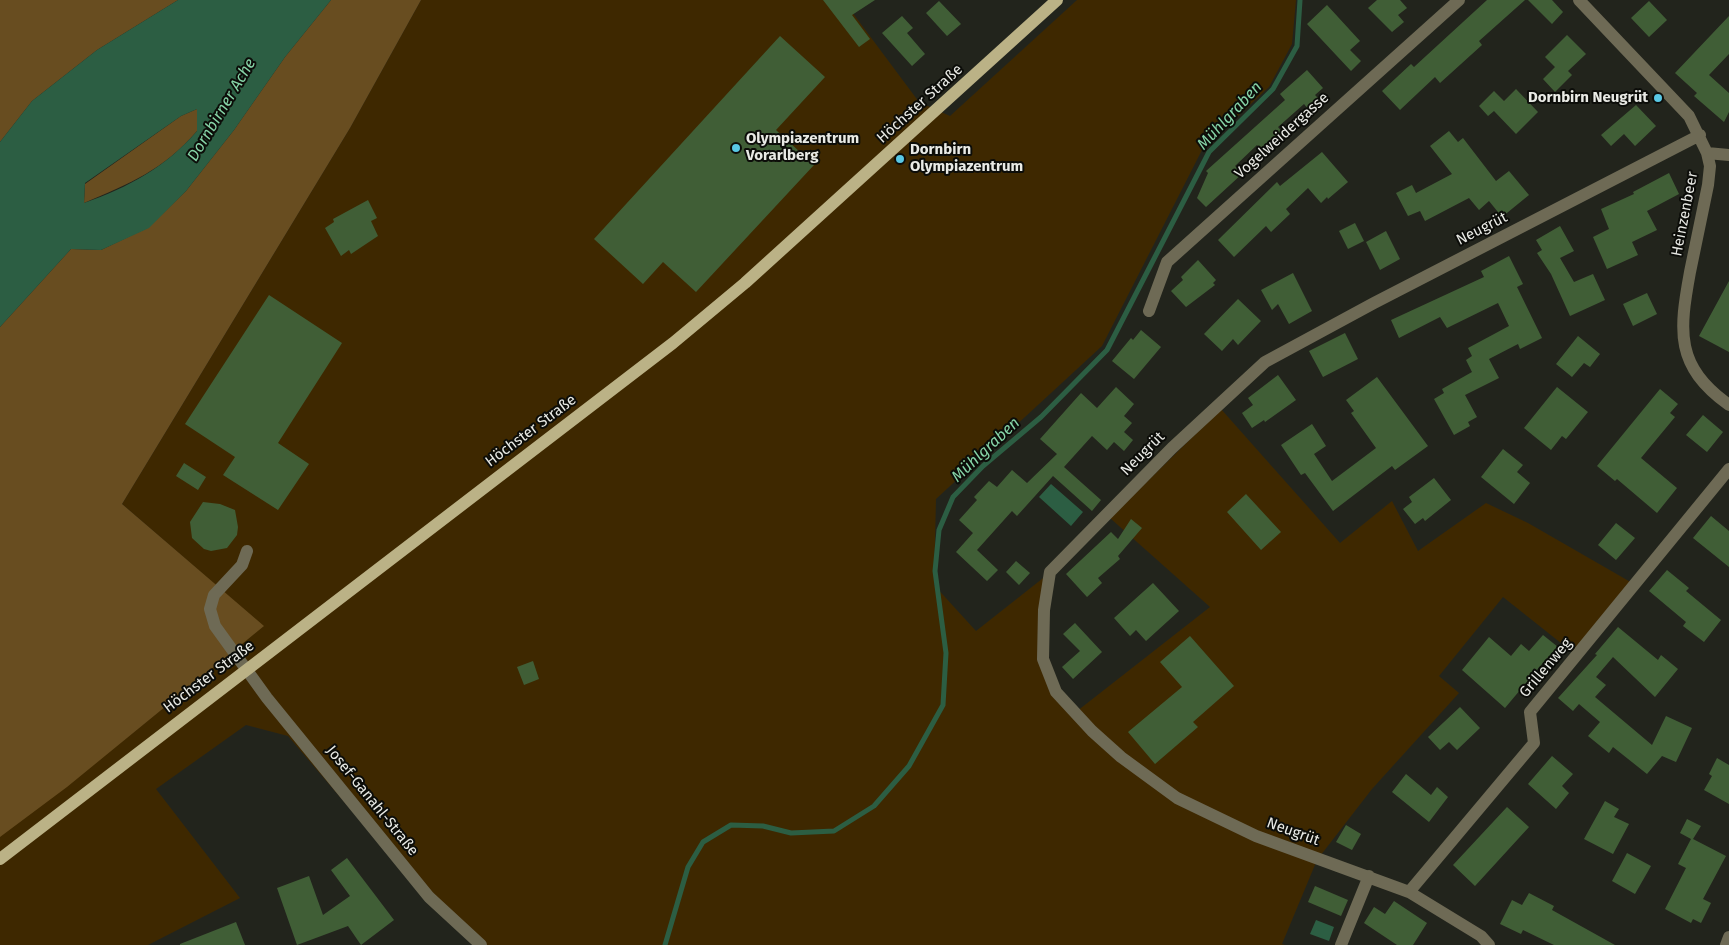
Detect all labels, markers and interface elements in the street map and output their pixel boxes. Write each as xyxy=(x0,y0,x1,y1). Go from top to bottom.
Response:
water label: Dornbirner Ache xyxy=(184,55,260,165)
street label: Höchster Straße xyxy=(873,61,967,147)
water label: Mühlgraben xyxy=(1194,78,1266,154)
street label: Vogelweidergasse xyxy=(1231,89,1333,183)
place label: Dornbirn Neugrüt xyxy=(1528,89,1648,107)
marker: Dornbirn Neugrüt xyxy=(1652,92,1664,104)
place label: Olympiazentrum Vorarlberg xyxy=(746,130,859,165)
place label: Dornbirn Olympiazentrum xyxy=(910,141,1023,176)
marker: Olympiazentrum Vorarlberg xyxy=(730,142,742,154)
marker: Dornbirn Olympiazentrum xyxy=(894,153,906,165)
street label: Heinzenbeer xyxy=(1668,170,1702,258)
street label: Neugrüt xyxy=(1453,209,1511,249)
street label: Höchster Straße xyxy=(482,391,580,471)
water label: Mühlgraben xyxy=(948,414,1024,486)
street label: Neugrüt xyxy=(1117,428,1169,480)
street label: Grillenweg xyxy=(1516,635,1576,701)
street label: Höchster Straße xyxy=(160,637,258,717)
street label: Josef-Ganahl-Straße xyxy=(322,742,422,860)
street label: Neugrüt xyxy=(1264,814,1322,850)

